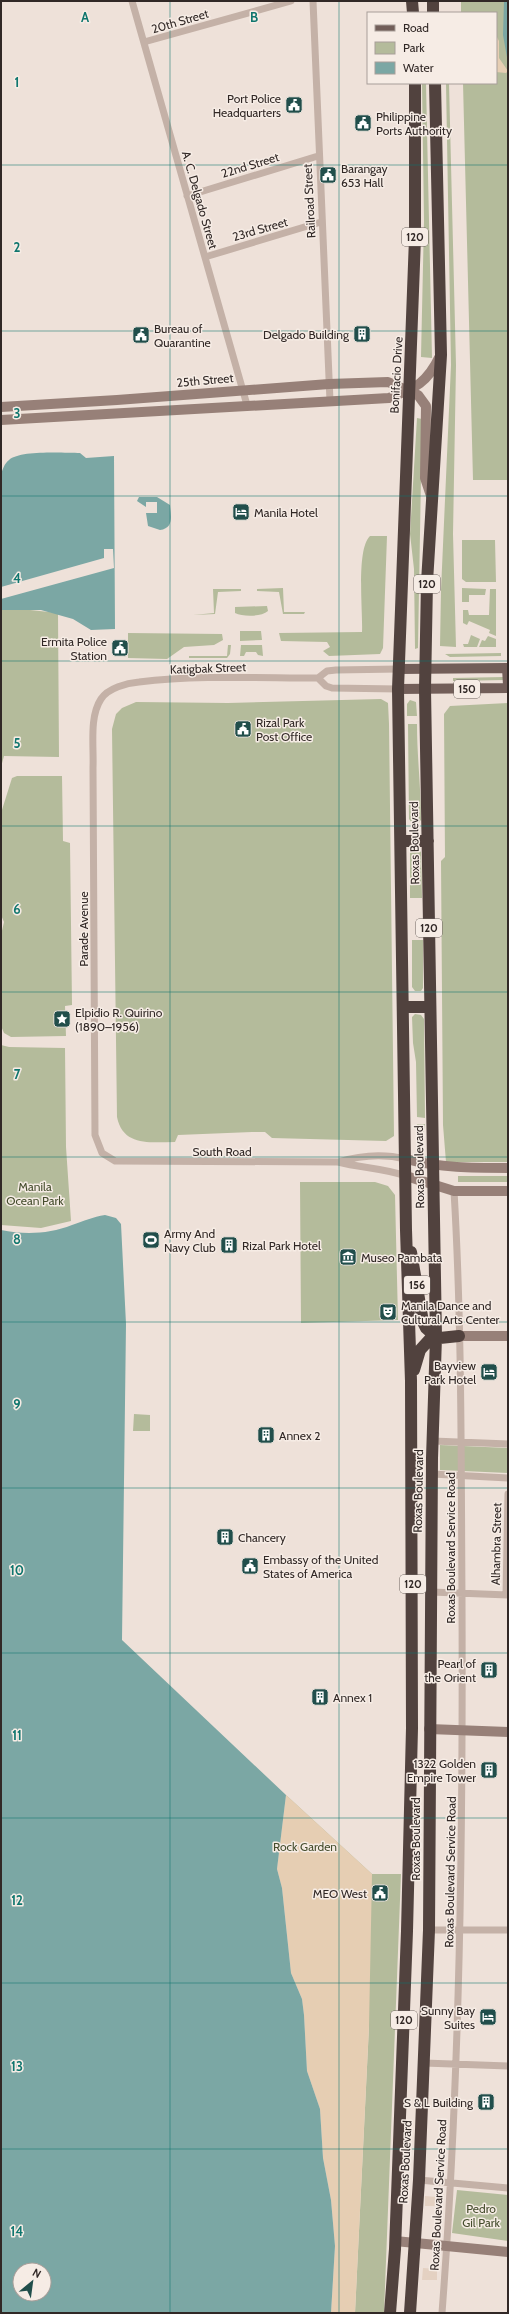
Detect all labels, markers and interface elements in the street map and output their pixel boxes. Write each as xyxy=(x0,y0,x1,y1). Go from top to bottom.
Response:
street label: 20th Street xyxy=(150,6,210,36)
text: A xyxy=(81,9,90,25)
text: B xyxy=(250,9,258,25)
legend xyxy=(367,12,497,84)
text: Road xyxy=(403,20,429,35)
text: Park xyxy=(403,40,425,55)
text: Water xyxy=(403,60,434,75)
text: 1 xyxy=(15,74,19,90)
place label: Port Police Headquarters xyxy=(213,91,281,120)
public building icon: Port Police Headquarters xyxy=(284,95,304,115)
place label: Philippine Ports Authority xyxy=(376,109,452,138)
public building icon: Philippine Ports Authority xyxy=(353,113,373,133)
street label: A. C. Delgado Street xyxy=(179,149,221,251)
street label: 22nd Street xyxy=(219,149,281,181)
place label: Barangay 653 Hall xyxy=(341,161,388,190)
street label: Railroad Street xyxy=(300,163,318,239)
public building icon: Barangay 653 Hall xyxy=(318,165,338,185)
street label: 23rd Street xyxy=(231,214,289,244)
road number: 120 xyxy=(402,228,428,246)
text: 2 xyxy=(14,239,21,255)
place label: Bureau of Quarantine xyxy=(154,321,211,350)
building icon: Delgado Building xyxy=(352,324,372,344)
public building icon: Bureau of Quarantine xyxy=(131,325,151,345)
place label: Delgado Building xyxy=(263,327,350,342)
street label: Bonifacio Drive xyxy=(386,336,406,414)
street label: 25th Street xyxy=(176,370,234,390)
text: 3 xyxy=(13,405,21,421)
hotel icon: Manila Hotel xyxy=(231,502,251,522)
place label: Manila Hotel xyxy=(254,505,318,520)
text: 4 xyxy=(13,570,21,586)
road number: 120 xyxy=(414,575,440,593)
place label: Ermita Police Station xyxy=(41,634,107,663)
public building icon: Ermita Police Station xyxy=(110,638,130,658)
street label: Katigbak Street xyxy=(170,659,246,677)
road number: 150 xyxy=(454,680,480,698)
place label: Rizal Park Post Office xyxy=(256,715,312,744)
public building icon: Rizal Park Post Office xyxy=(233,719,253,739)
text: 5 xyxy=(14,735,21,751)
street label: Roxas Boulevard xyxy=(406,801,422,885)
street label: Parade Avenue xyxy=(76,891,91,967)
text: 6 xyxy=(13,901,21,917)
road number: 120 xyxy=(416,919,442,937)
place label: Elpidio R. Quirino (1890–1956) xyxy=(75,1005,163,1034)
place icon: Elpidio R. Quirino (1890–1956) xyxy=(52,1009,72,1029)
text: 7 xyxy=(14,1066,21,1082)
street label: Roxas Boulevard xyxy=(411,1125,427,1209)
street label: South Road xyxy=(192,1144,252,1159)
park label: Manila Ocean Park xyxy=(6,1179,64,1208)
place label: Army And Navy Club xyxy=(164,1226,216,1255)
sports icon: Army And Navy Club xyxy=(141,1230,161,1250)
text: 8 xyxy=(13,1231,21,1247)
building icon: Rizal Park Hotel xyxy=(219,1235,239,1255)
place label: Rizal Park Hotel xyxy=(242,1238,321,1253)
museum icon: Museo Pambata xyxy=(338,1247,358,1267)
place label: Museo Pambata xyxy=(361,1250,443,1265)
road number: 156 xyxy=(404,1276,430,1294)
place label: Manila Dance and Cultural Arts Center xyxy=(401,1298,500,1327)
theatre icon: Manila Dance and Cultural Arts Center xyxy=(378,1302,398,1322)
place label: Bayview Park Hotel xyxy=(424,1358,476,1387)
hotel icon: Bayview Park Hotel xyxy=(479,1362,499,1382)
text: 9 xyxy=(13,1396,21,1412)
building icon: Annex 2 xyxy=(256,1425,276,1445)
place label: Annex 2 xyxy=(279,1428,321,1443)
street label: Roxas Boulevard xyxy=(410,1449,426,1533)
street label: Roxas Boulevard Service Road xyxy=(443,1472,458,1624)
street label: Alhambra Street xyxy=(488,1503,504,1585)
building icon: Chancery xyxy=(215,1527,235,1547)
place label: Chancery xyxy=(238,1530,286,1545)
place label: Embassy of the United States of America xyxy=(263,1552,378,1581)
public building icon: Embassy of the United States of America xyxy=(240,1556,260,1576)
text: 10 xyxy=(10,1562,24,1578)
road number: 120 xyxy=(400,1575,426,1593)
place label: Pearl of the Orient xyxy=(424,1656,476,1685)
building icon: Pearl of the Orient xyxy=(479,1660,499,1680)
building icon: Annex 1 xyxy=(310,1687,330,1707)
place label: Annex 1 xyxy=(333,1690,372,1705)
text: 11 xyxy=(12,1727,22,1743)
place label: 1322 Golden Empire Tower xyxy=(407,1756,476,1785)
building icon: 1322 Golden Empire Tower xyxy=(479,1760,499,1780)
street label: Roxas Boulevard Service Road xyxy=(441,1796,459,1948)
street label: Roxas Boulevard xyxy=(408,1797,423,1881)
park label: Rock Garden xyxy=(273,1839,337,1854)
public building icon: MEO West xyxy=(370,1883,390,1903)
place label: MEO West xyxy=(313,1886,367,1901)
text: 12 xyxy=(11,1892,23,1908)
place label: Sunny Bay Suites xyxy=(421,2003,475,2032)
hotel icon: Sunny Bay Suites xyxy=(478,2007,498,2027)
road number: 120 xyxy=(391,2011,417,2029)
text: 13 xyxy=(11,2058,23,2074)
building icon: S & L Building xyxy=(476,2092,496,2112)
place label: S & L Building xyxy=(404,2095,474,2110)
street label: Roxas Boulevard Service Road xyxy=(427,2119,449,2271)
street label: Roxas Boulevard xyxy=(395,2120,415,2204)
park label: Pedro Gil Park xyxy=(462,2201,500,2230)
text: 14 xyxy=(11,2223,23,2239)
north arrow xyxy=(12,2262,52,2302)
text: N xyxy=(30,2265,44,2281)

